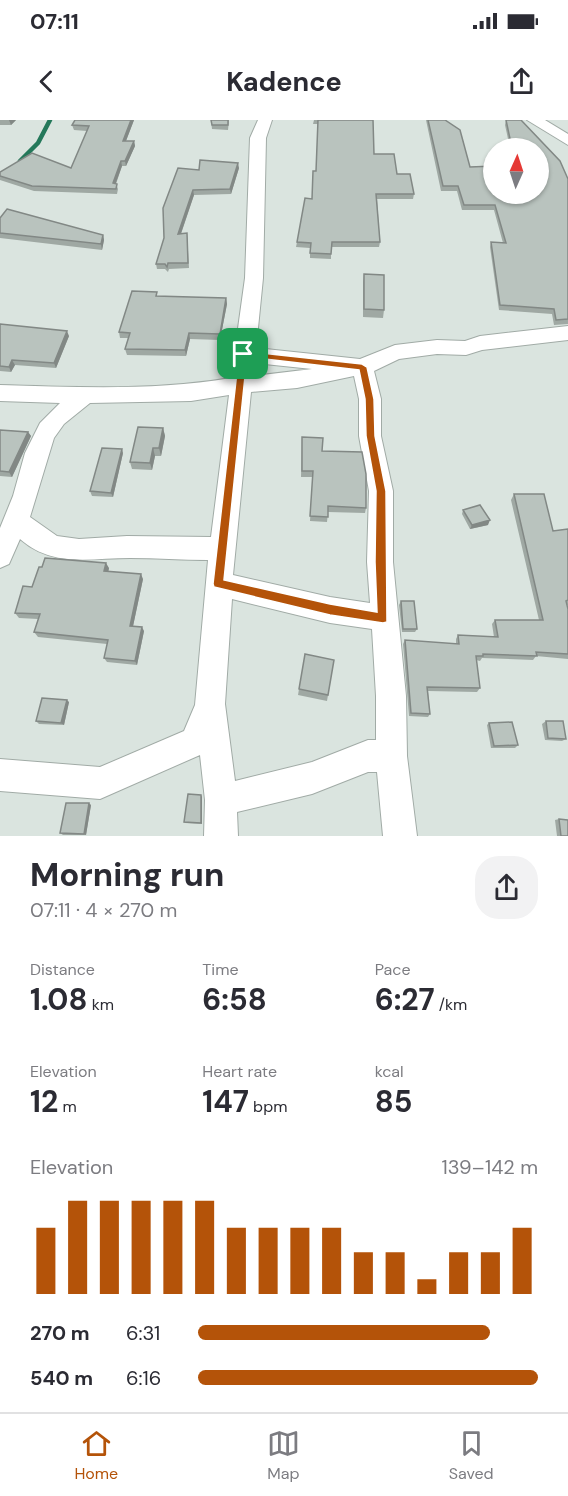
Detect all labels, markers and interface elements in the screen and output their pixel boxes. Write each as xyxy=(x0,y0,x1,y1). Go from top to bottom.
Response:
text: 07:11 xyxy=(30,7,79,36)
text: Kadence xyxy=(226,64,342,99)
icon: back xyxy=(30,65,63,98)
icon: share xyxy=(505,65,538,98)
north arrow xyxy=(483,138,549,204)
map controls xyxy=(483,138,549,204)
pin xyxy=(217,328,268,379)
icon: arrive xyxy=(226,337,259,370)
text: Morning run xyxy=(30,853,224,896)
button: share xyxy=(475,856,538,919)
text: 07:11 · 4 × 270 m xyxy=(30,897,177,923)
text: Distance xyxy=(30,959,95,980)
text: Time xyxy=(202,959,239,980)
text: Pace xyxy=(375,959,411,980)
text: 1.08 xyxy=(30,980,87,1019)
text: 6:58 xyxy=(202,980,267,1019)
text: 6:27 xyxy=(375,980,435,1019)
text: km xyxy=(87,994,114,1015)
text: /km xyxy=(435,994,467,1015)
text: Elevation xyxy=(30,1061,97,1082)
text: Heart rate xyxy=(202,1061,277,1082)
text: kcal xyxy=(375,1061,404,1082)
text: 12 xyxy=(30,1082,58,1121)
text: 147 xyxy=(202,1082,249,1121)
text: 85 xyxy=(375,1082,412,1121)
text: m xyxy=(58,1096,77,1117)
text: bpm xyxy=(249,1096,287,1117)
text: Elevation xyxy=(30,1154,113,1180)
text: 139–142 m xyxy=(442,1154,538,1180)
text: 270 m xyxy=(30,1320,90,1346)
text: 6:31 xyxy=(126,1320,160,1346)
text: 540 m xyxy=(30,1365,93,1391)
text: 6:16 xyxy=(126,1365,161,1391)
tab: Home xyxy=(74,1427,118,1484)
tab: Map xyxy=(267,1427,300,1484)
tab: Saved xyxy=(449,1427,494,1484)

